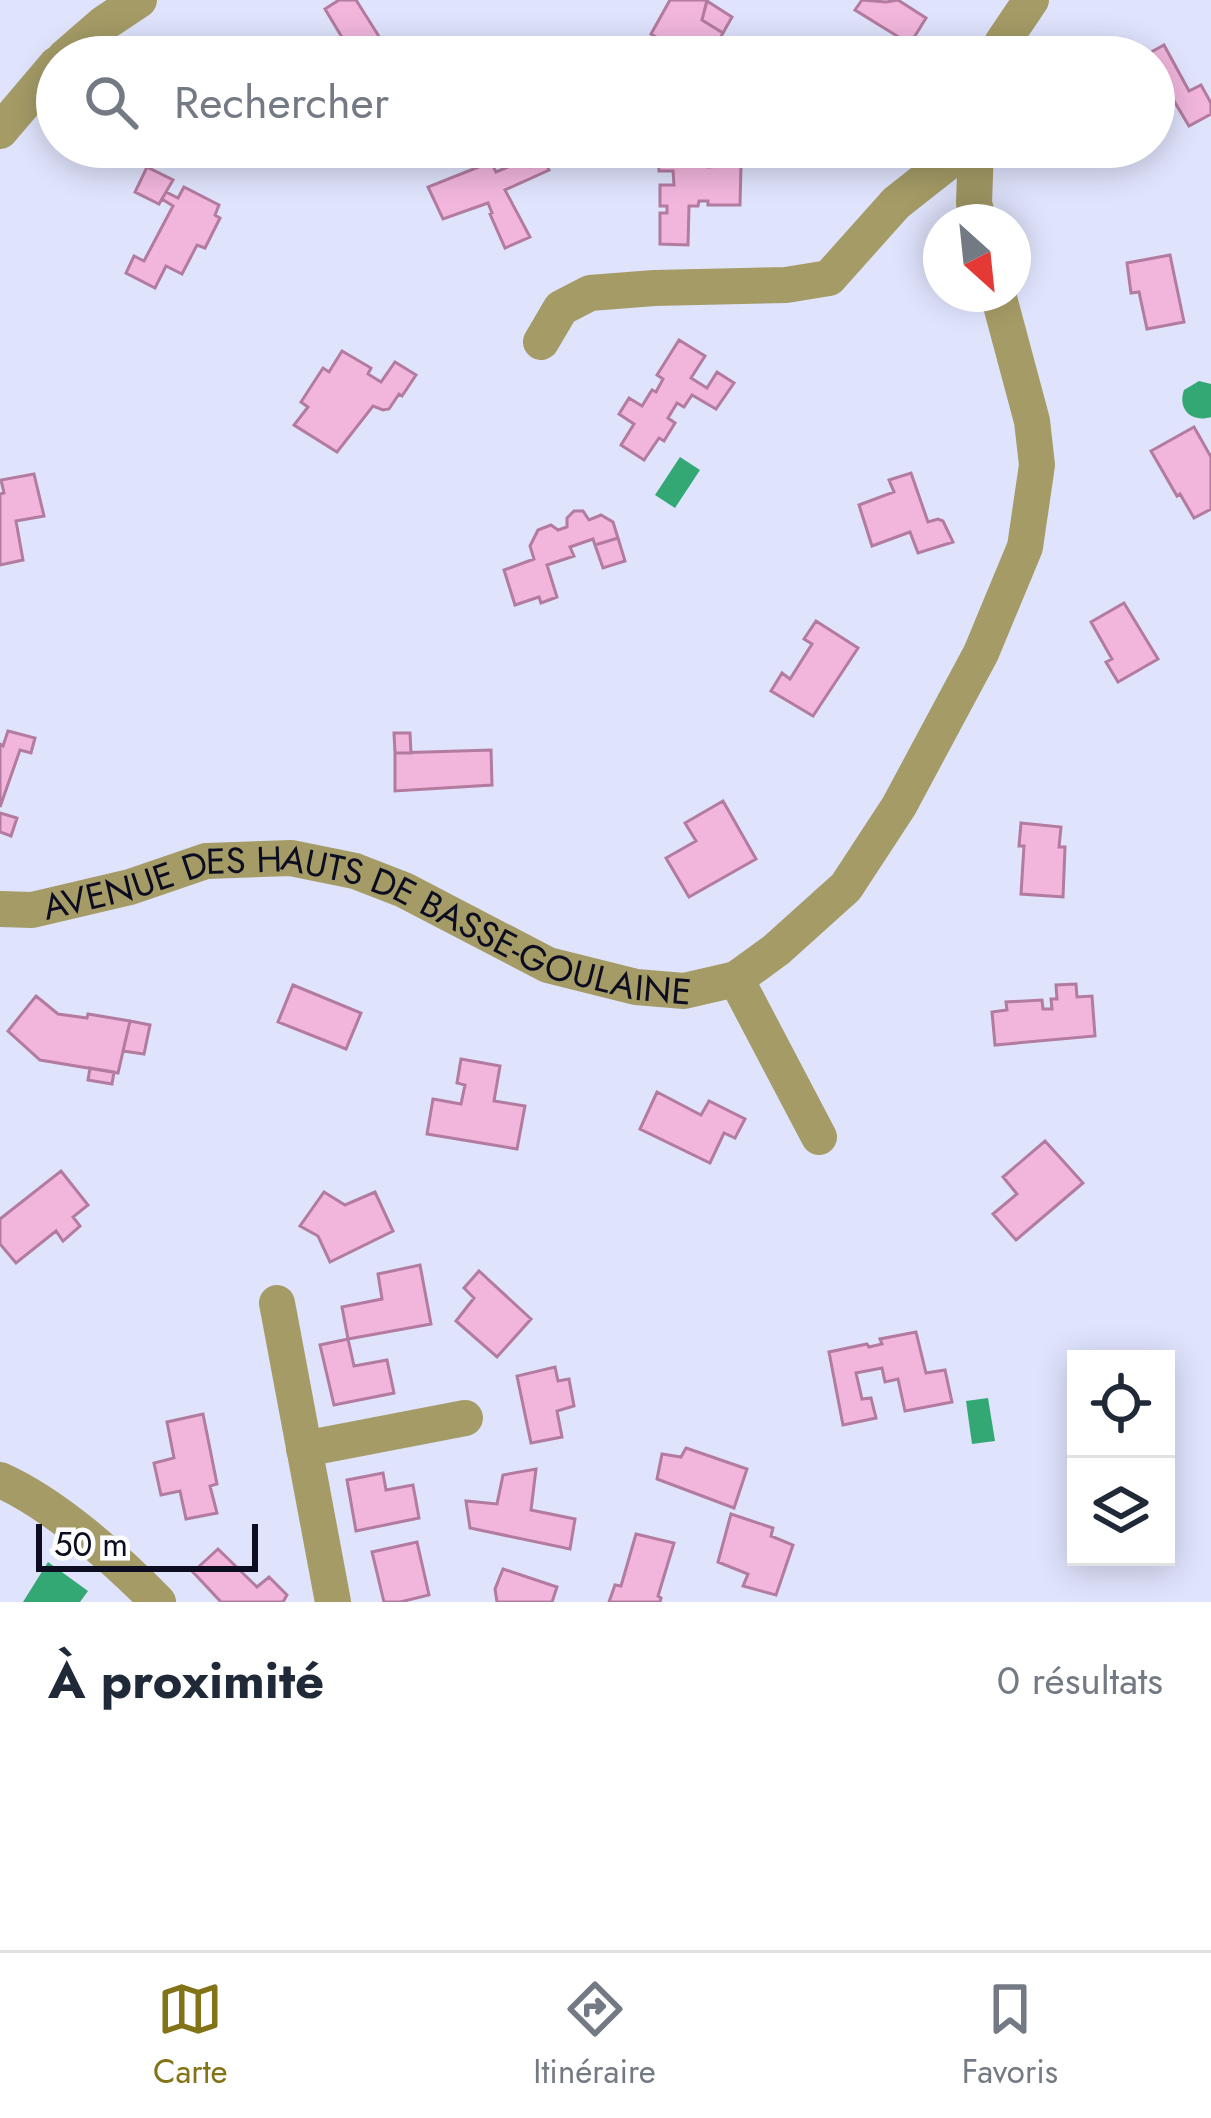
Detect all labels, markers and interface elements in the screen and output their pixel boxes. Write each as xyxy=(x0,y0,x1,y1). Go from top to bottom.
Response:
search box xyxy=(36,36,1175,168)
icon: search xyxy=(78,69,144,135)
text: Rechercher xyxy=(174,70,389,135)
north arrow xyxy=(923,204,1031,312)
street label: AVENUE DES HAUTS DE BASSE-GOULAINE xyxy=(37,831,693,1018)
map controls xyxy=(1067,1350,1175,1566)
button: locate xyxy=(1067,1350,1175,1458)
button: layers xyxy=(1067,1458,1175,1566)
scale bar xyxy=(36,1518,258,1571)
text: 50 m xyxy=(54,1521,128,1568)
text: À proximité xyxy=(48,1643,324,1717)
text: 0 résultats xyxy=(997,1652,1163,1709)
tab: Carte xyxy=(153,1976,228,2095)
tab: Itinéraire xyxy=(533,1976,656,2095)
tab: Favoris xyxy=(962,1976,1058,2095)

